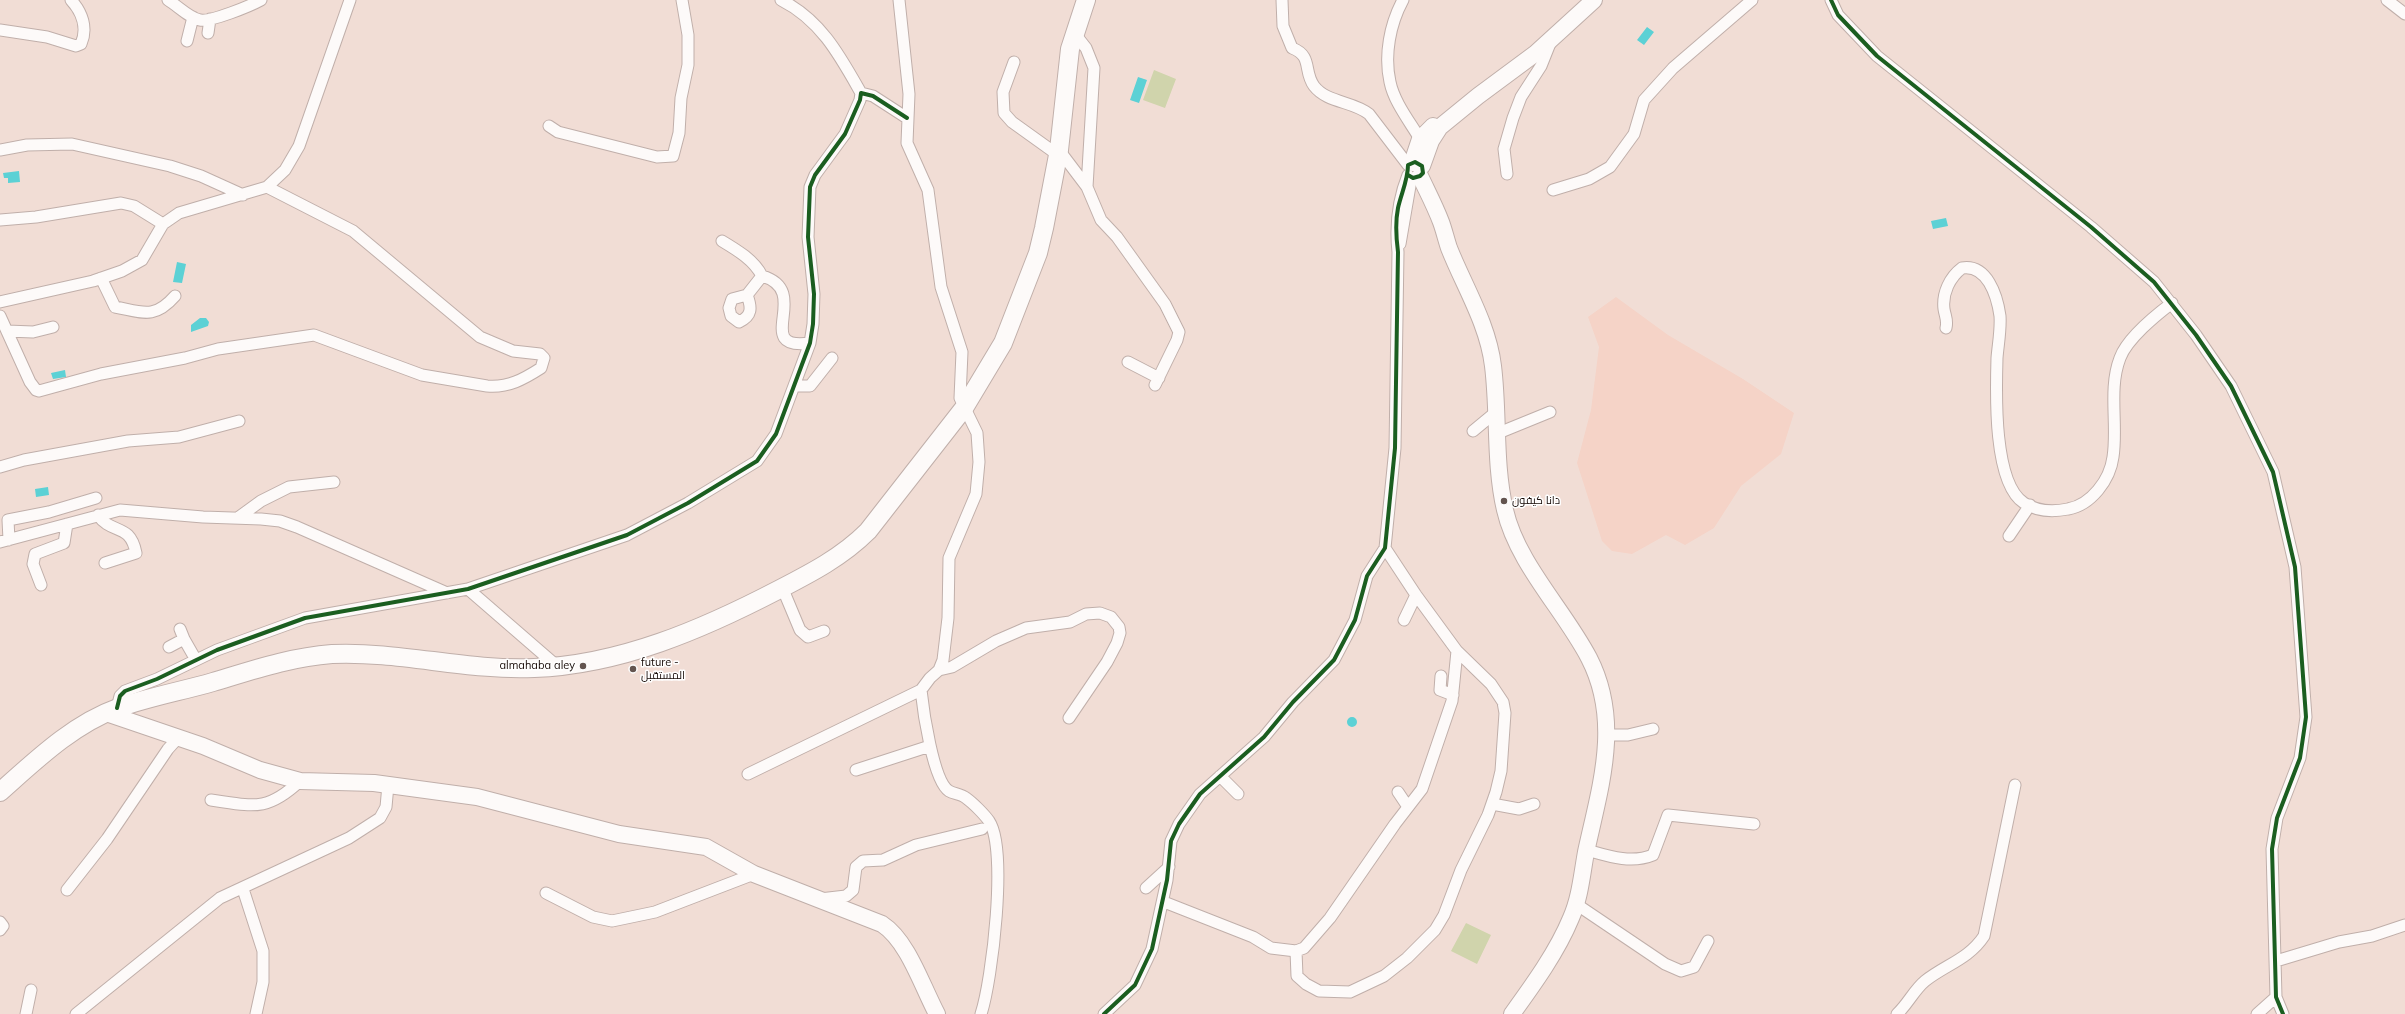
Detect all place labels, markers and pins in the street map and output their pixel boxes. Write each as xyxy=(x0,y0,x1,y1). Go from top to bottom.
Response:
place label: دانا كيفون xyxy=(1512,494,1560,508)
marker: دانا كيفون xyxy=(1499,496,1509,506)
place label: future - المستقبل xyxy=(641,656,685,682)
place label: almahaba aley xyxy=(499,659,575,673)
marker: almahaba aley xyxy=(578,661,588,671)
marker: future - المستقبل xyxy=(628,664,638,674)

